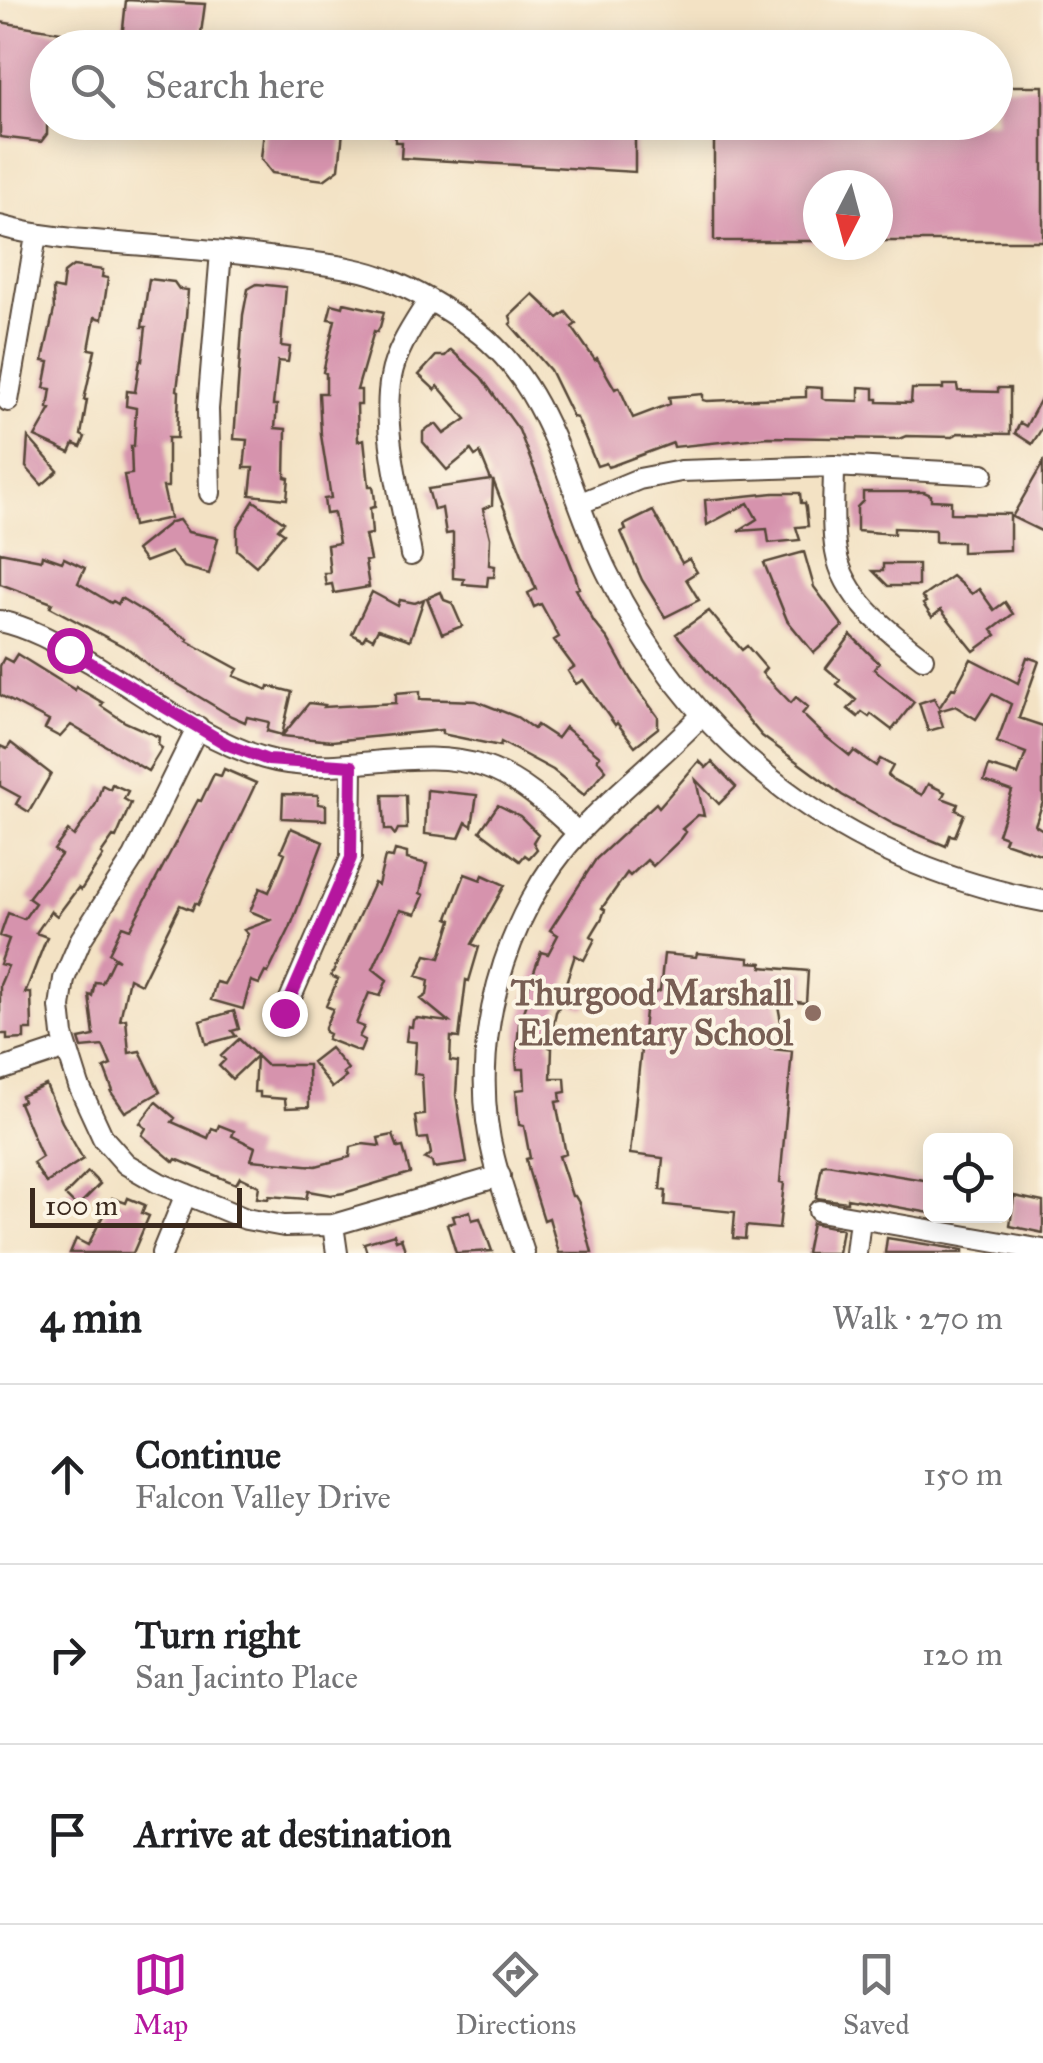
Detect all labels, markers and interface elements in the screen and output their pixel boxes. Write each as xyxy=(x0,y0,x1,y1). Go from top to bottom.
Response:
search box xyxy=(30,30,1013,140)
icon: search xyxy=(65,58,120,113)
text: Search here xyxy=(145,62,325,108)
north arrow xyxy=(803,170,893,260)
route start xyxy=(47,628,93,674)
place label: Thurgood Marshall Elementary School xyxy=(511,972,794,1055)
route end xyxy=(262,991,308,1037)
marker: Thurgood Marshall Elementary School xyxy=(802,1002,824,1024)
map controls xyxy=(923,1133,1013,1223)
button: locate xyxy=(923,1133,1013,1223)
scale bar xyxy=(30,1183,242,1228)
text: 100 m xyxy=(45,1188,118,1223)
text: 4 min xyxy=(40,1292,142,1344)
text: Walk · 270 m xyxy=(832,1299,1003,1338)
text: Continue xyxy=(135,1432,281,1478)
icon: ahead xyxy=(40,1447,95,1502)
text: 150 m xyxy=(923,1455,1003,1494)
text: Falcon Valley Drive xyxy=(135,1478,391,1517)
text: Turn right xyxy=(135,1612,301,1658)
icon: right xyxy=(40,1627,95,1682)
text: 120 m xyxy=(922,1635,1003,1674)
text: San Jacinto Place xyxy=(135,1658,358,1697)
icon: arrive xyxy=(40,1807,95,1862)
text: Arrive at destination xyxy=(135,1811,452,1857)
tab: Map xyxy=(133,1947,188,2042)
tab: Directions xyxy=(455,1947,576,2042)
tab: Saved xyxy=(843,1947,910,2042)

